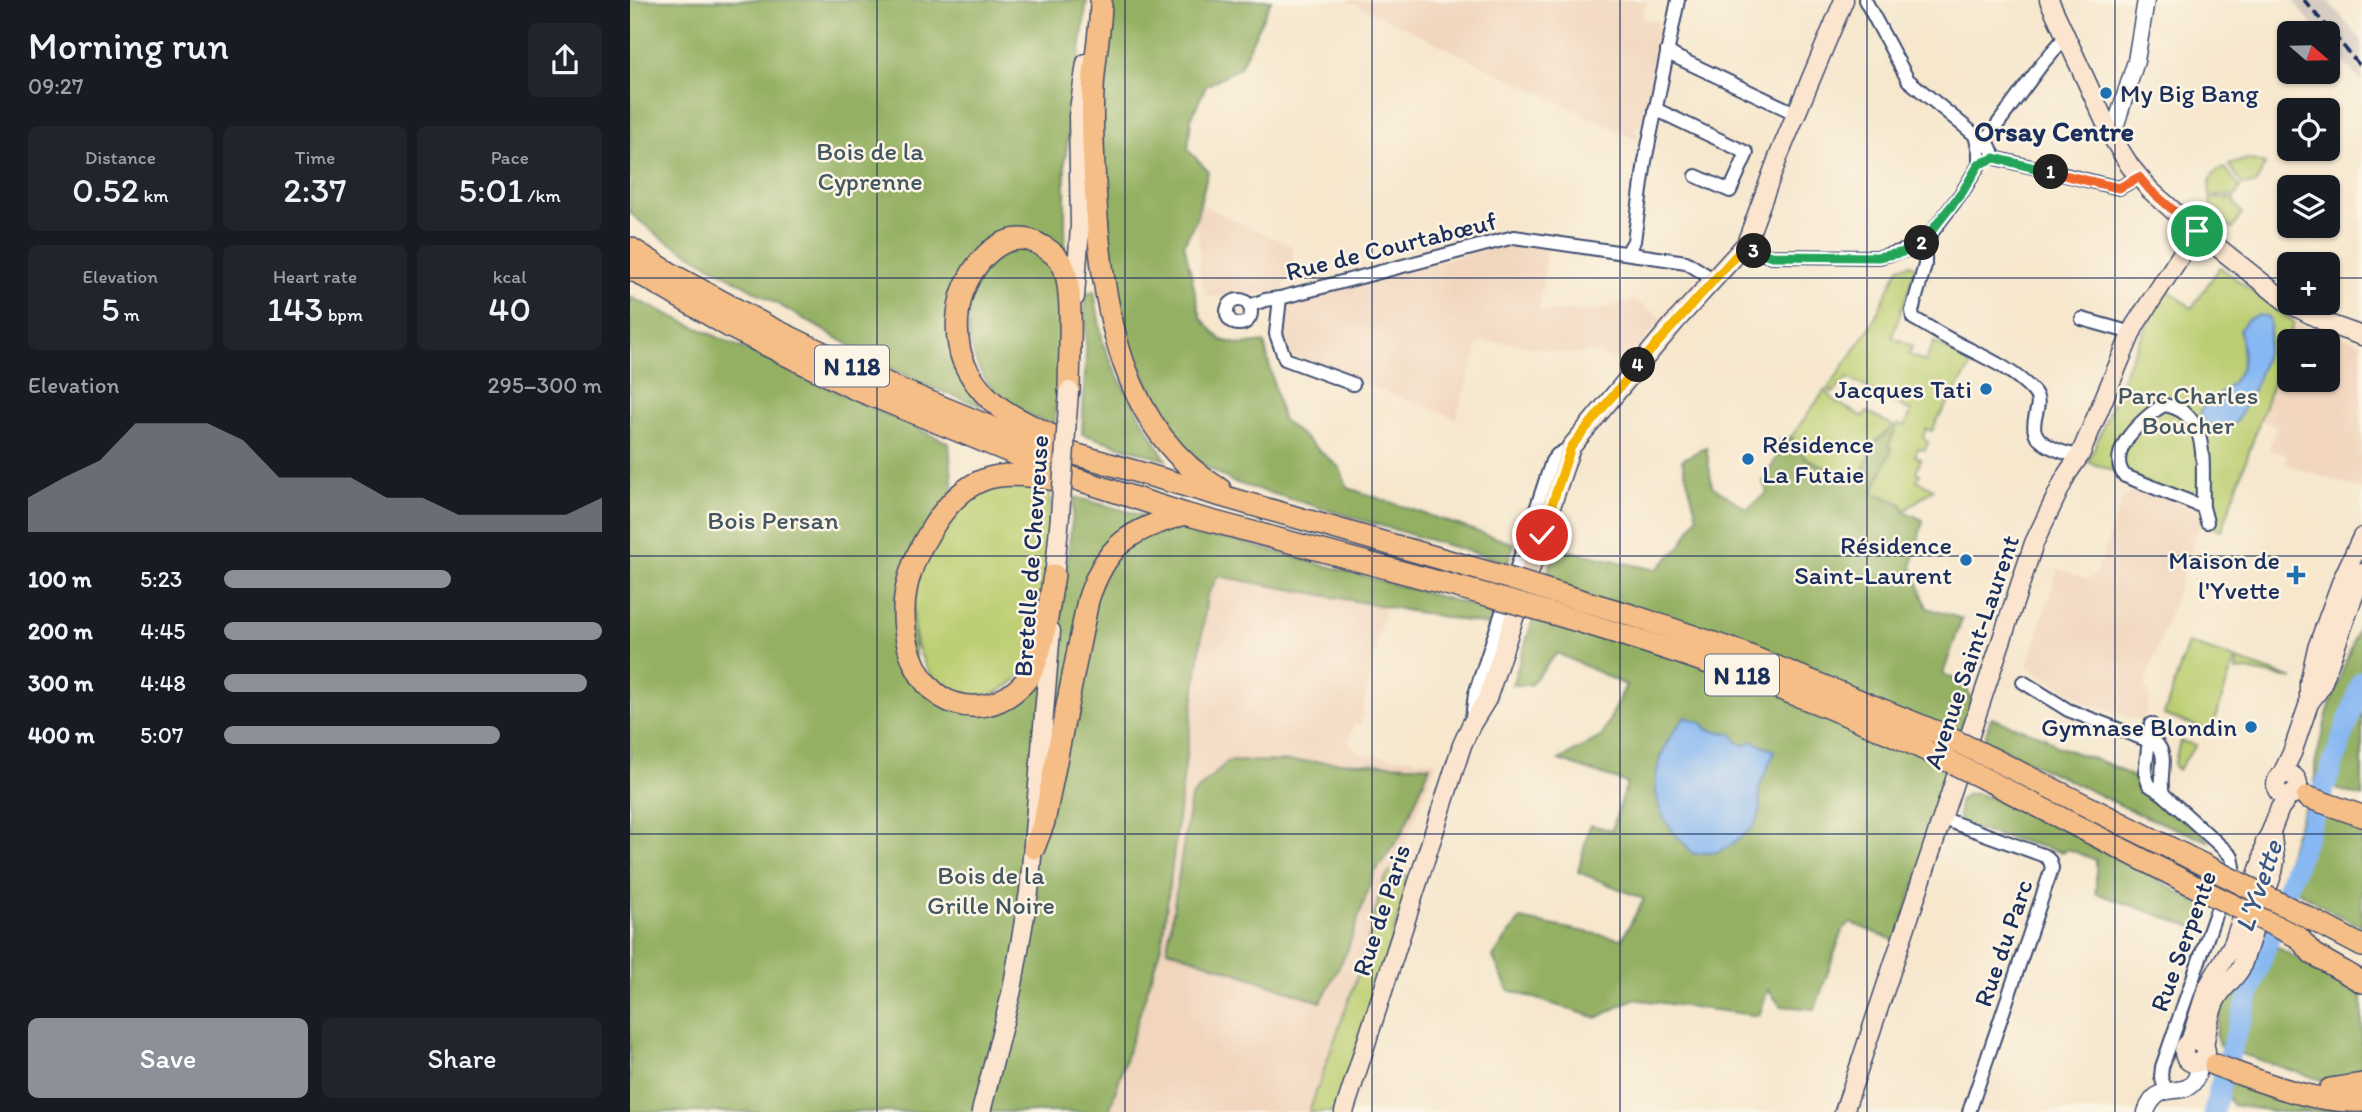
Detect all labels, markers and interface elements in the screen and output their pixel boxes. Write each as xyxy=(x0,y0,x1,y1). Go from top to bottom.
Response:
north arrow xyxy=(2277,21,2340,84)
map controls xyxy=(2277,21,2340,392)
text: Morning run xyxy=(28,23,229,69)
button: share xyxy=(528,23,602,97)
text: 09:27 xyxy=(28,72,83,100)
place label: My Big Bang xyxy=(2120,77,2259,109)
marker: My Big Bang xyxy=(2098,85,2114,101)
button: locate xyxy=(2277,98,2340,161)
district label: Orsay Centre xyxy=(1974,114,2134,148)
park label: Bois de la Cyprenne xyxy=(816,135,924,197)
text: Distance xyxy=(85,146,156,169)
text: Time xyxy=(295,146,335,169)
text: Pace xyxy=(491,146,529,169)
pin: 1 xyxy=(2034,154,2068,190)
text: 1 xyxy=(2046,160,2055,183)
text: 0.52 xyxy=(72,169,139,211)
text: 2:37 xyxy=(283,169,347,211)
text: 5:01 xyxy=(459,169,523,211)
button: layers xyxy=(2277,175,2340,238)
text: km xyxy=(139,184,169,207)
text: /km xyxy=(523,184,561,207)
pin xyxy=(2167,201,2227,261)
street label: Rue de Courtabœuf xyxy=(1282,204,1500,288)
icon: arrive xyxy=(2178,212,2216,250)
pin: 2 xyxy=(1904,226,1940,260)
text: 2 xyxy=(1917,231,1927,254)
pin: 3 xyxy=(1736,233,1772,268)
text: 3 xyxy=(1748,239,1759,262)
button: + xyxy=(2277,252,2340,315)
text: Elevation xyxy=(83,265,158,288)
text: Heart rate xyxy=(273,265,357,288)
text: kcal xyxy=(493,265,527,288)
text: 5 xyxy=(101,288,119,330)
text: 143 xyxy=(267,288,323,330)
text: 40 xyxy=(488,288,531,330)
text: m xyxy=(119,303,140,326)
text: bpm xyxy=(323,303,363,326)
button: − xyxy=(2277,329,2340,392)
road number: N 118 xyxy=(815,346,889,386)
pin: 4 xyxy=(1620,348,1656,382)
text: 4 xyxy=(1632,353,1643,376)
text: Elevation xyxy=(28,371,119,399)
text: 295–300 m xyxy=(488,371,602,399)
place label: Jacques Tati xyxy=(1835,373,1972,405)
park label: Parc Charles Boucher xyxy=(2118,379,2258,441)
marker: Jacques Tati xyxy=(1978,381,1994,397)
place label: Résidence La Futaie xyxy=(1762,428,1874,490)
street label: Bretelle de Chevreuse xyxy=(1007,434,1055,678)
marker: Résidence La Futaie xyxy=(1740,451,1756,467)
park label: Bois Persan xyxy=(707,504,839,536)
pin xyxy=(1512,505,1572,565)
icon: check xyxy=(1523,516,1561,554)
place label: Résidence Saint-Laurent xyxy=(1794,529,1952,591)
street label: Avenue Saint-Laurent xyxy=(1916,531,2026,773)
place label: Maison de l'Yvette xyxy=(2168,544,2280,606)
marker: Résidence Saint-Laurent xyxy=(1958,552,1974,568)
text: 100 m xyxy=(28,565,92,593)
text: 5:23 xyxy=(140,565,182,593)
marker: Maison de l'Yvette xyxy=(2286,565,2306,585)
text: 200 m xyxy=(28,617,93,645)
text: 4:45 xyxy=(140,617,185,645)
road number: N 118 xyxy=(1705,654,1779,696)
text: 300 m xyxy=(28,669,93,697)
text: 4:48 xyxy=(140,669,186,697)
place label: Gymnase Blondin xyxy=(2041,711,2237,743)
marker: Gymnase Blondin xyxy=(2243,719,2259,735)
text: 400 m xyxy=(28,721,95,749)
text: 5:07 xyxy=(140,721,183,749)
water label: L'Yvette xyxy=(2226,834,2290,936)
street label: Rue de Paris xyxy=(1345,840,1417,980)
park label: Bois de la Grille Noire xyxy=(927,859,1055,921)
street label: Rue Serpente xyxy=(2143,866,2223,1016)
street label: Rue du Parc xyxy=(1966,875,2040,1011)
button: Save xyxy=(28,1018,308,1098)
button: Share xyxy=(322,1018,602,1098)

